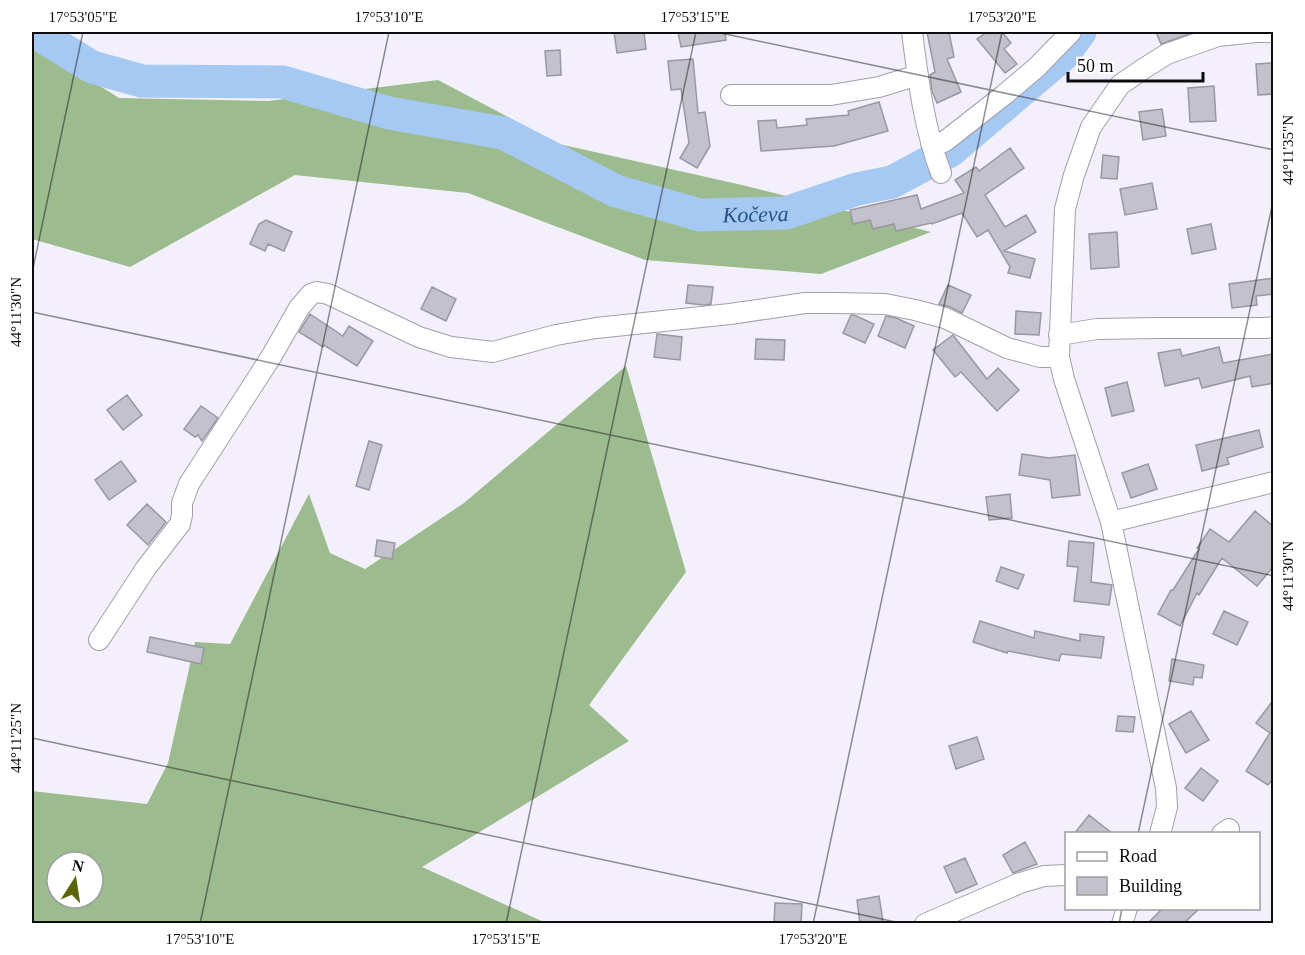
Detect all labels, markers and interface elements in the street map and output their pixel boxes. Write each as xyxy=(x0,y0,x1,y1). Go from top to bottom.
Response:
text: 17°53'05"E xyxy=(49,9,118,25)
text: 17°53'10"E xyxy=(355,9,424,25)
text: 17°53'15"E xyxy=(661,9,730,25)
text: 17°53'20"E xyxy=(968,9,1037,25)
scale bar xyxy=(1068,45,1203,83)
text: 50 m xyxy=(1077,56,1114,76)
text: 44°11'35"N xyxy=(1280,115,1296,185)
water label: Kočeva xyxy=(721,201,789,227)
text: 44°11'30"N xyxy=(8,277,24,347)
text: 44°11'30"N xyxy=(1280,541,1296,611)
text: 44°11'25"N xyxy=(8,703,24,773)
legend xyxy=(1065,832,1260,910)
text: Road xyxy=(1119,846,1157,866)
north arrow xyxy=(45,850,105,910)
text: N xyxy=(71,856,86,875)
text: Building xyxy=(1119,876,1182,896)
text: 17°53'10"E xyxy=(166,931,235,947)
text: 17°53'15"E xyxy=(472,931,541,947)
text: 17°53'20"E xyxy=(779,931,848,947)

